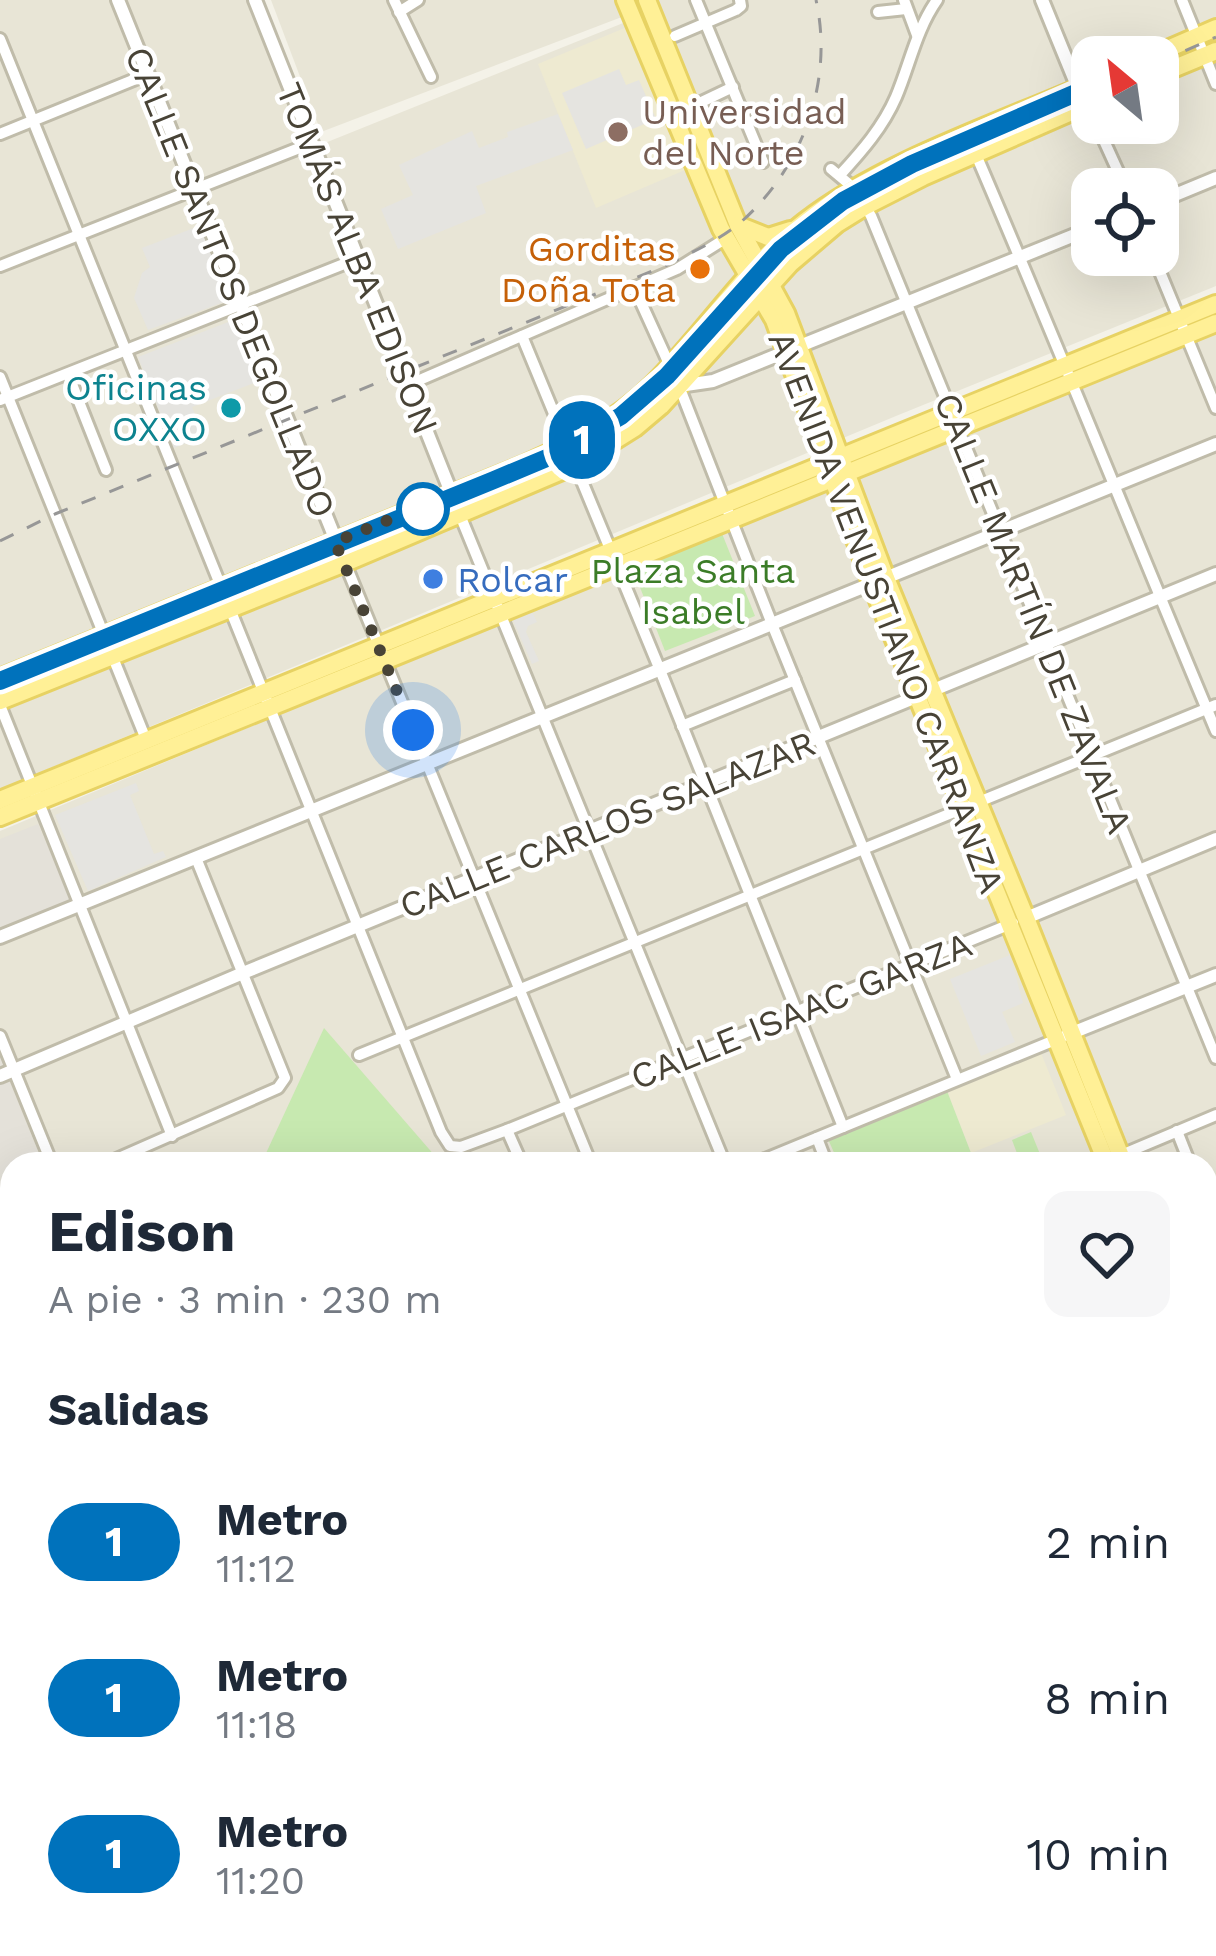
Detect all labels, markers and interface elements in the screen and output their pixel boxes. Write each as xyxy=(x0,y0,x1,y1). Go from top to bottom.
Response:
north arrow xyxy=(1071,36,1179,144)
map controls xyxy=(1071,36,1179,276)
street label: CALLE SANTOS DEGOLLADO xyxy=(116,41,344,524)
street label: TOMÁS ALBA EDISON xyxy=(267,77,447,440)
place label: Universidad del Norte xyxy=(642,91,847,174)
marker: Universidad del Norte xyxy=(605,119,631,145)
button: locate xyxy=(1071,168,1179,276)
place label: Gorditas Doña Tota xyxy=(501,228,676,311)
marker: Gorditas Doña Tota xyxy=(687,256,713,282)
street label: AVENIDA VENUSTIANO CARRANZA xyxy=(759,325,1013,899)
place label: Oficinas OXXO xyxy=(65,367,207,450)
street label: CALLE MARTÍN DE ZAVALA xyxy=(925,387,1141,840)
marker: Oficinas OXXO xyxy=(218,395,244,421)
line badge: 1 xyxy=(543,401,621,479)
text: 1 xyxy=(573,415,591,464)
unlabelled marker xyxy=(398,484,448,534)
park label: Plaza Santa Isabel xyxy=(591,550,795,633)
place label: Rolcar xyxy=(457,559,568,601)
marker: Rolcar xyxy=(420,566,446,592)
your location xyxy=(383,700,443,760)
street label: CALLE CARLOS SALAZAR xyxy=(394,722,821,928)
street label: CALLE ISAAC GARZA xyxy=(625,923,978,1099)
button: heart xyxy=(1044,1191,1170,1317)
text: Edison xyxy=(48,1198,236,1265)
text: A pie · 3 min · 230 m xyxy=(48,1277,442,1322)
text: Salidas xyxy=(48,1383,209,1436)
text: Metro xyxy=(216,1493,348,1546)
text: 2 min xyxy=(1046,1516,1170,1569)
text: 1 xyxy=(105,1517,123,1566)
text: 11:12 xyxy=(216,1546,296,1591)
text: Metro xyxy=(216,1649,348,1702)
text: 8 min xyxy=(1044,1672,1170,1725)
text: 1 xyxy=(105,1673,123,1722)
text: 11:18 xyxy=(216,1702,297,1747)
text: Metro xyxy=(216,1805,348,1858)
text: 10 min xyxy=(1026,1828,1170,1881)
text: 1 xyxy=(105,1829,123,1878)
text: 11:20 xyxy=(216,1858,305,1903)

